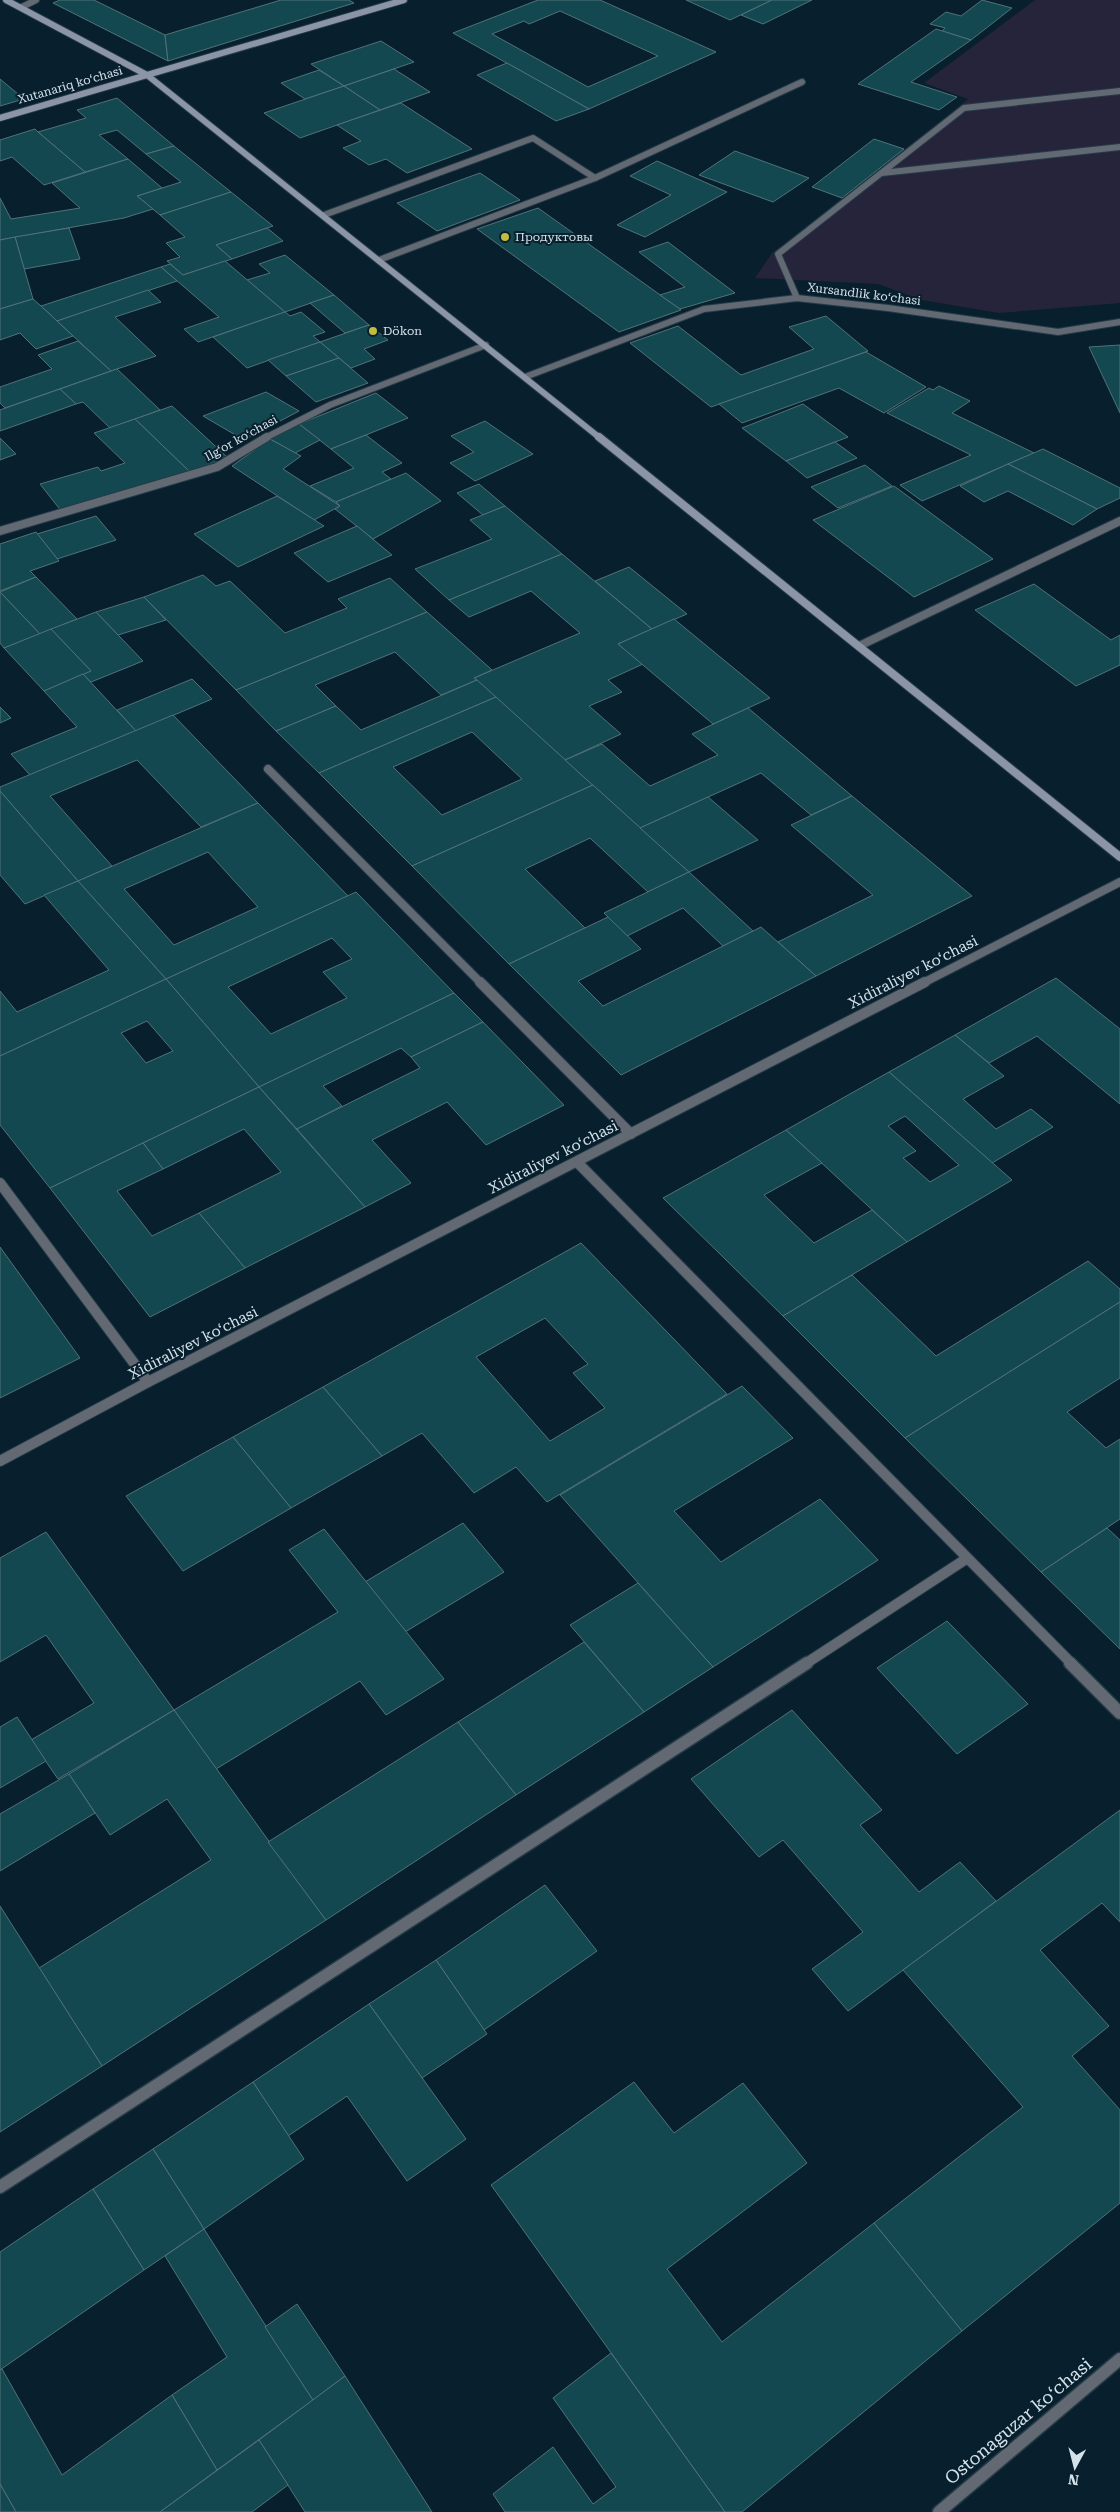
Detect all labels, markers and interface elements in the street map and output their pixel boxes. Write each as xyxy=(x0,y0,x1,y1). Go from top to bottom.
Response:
street label: Xutanariq koʻchasi xyxy=(16,63,124,107)
place label: Продуктовы xyxy=(515,230,593,244)
marker: Продуктовы xyxy=(499,231,511,243)
street label: Xursandlik koʻchasi xyxy=(806,280,922,308)
place label: Dökon xyxy=(383,324,422,338)
marker: Dökon xyxy=(367,325,379,337)
street label: Ilgʻor koʻchasi xyxy=(202,412,280,464)
street label: Xidiraliyev koʻchasi xyxy=(845,931,981,1012)
street label: Xidiraliyev koʻchasi xyxy=(485,1116,621,1197)
street label: Xidiraliyev koʻchasi xyxy=(125,1302,261,1383)
street label: Ostonaguzar koʻchasi xyxy=(940,2353,1096,2489)
north arrow xyxy=(1050,2442,1100,2492)
text: N xyxy=(1067,2471,1080,2489)

